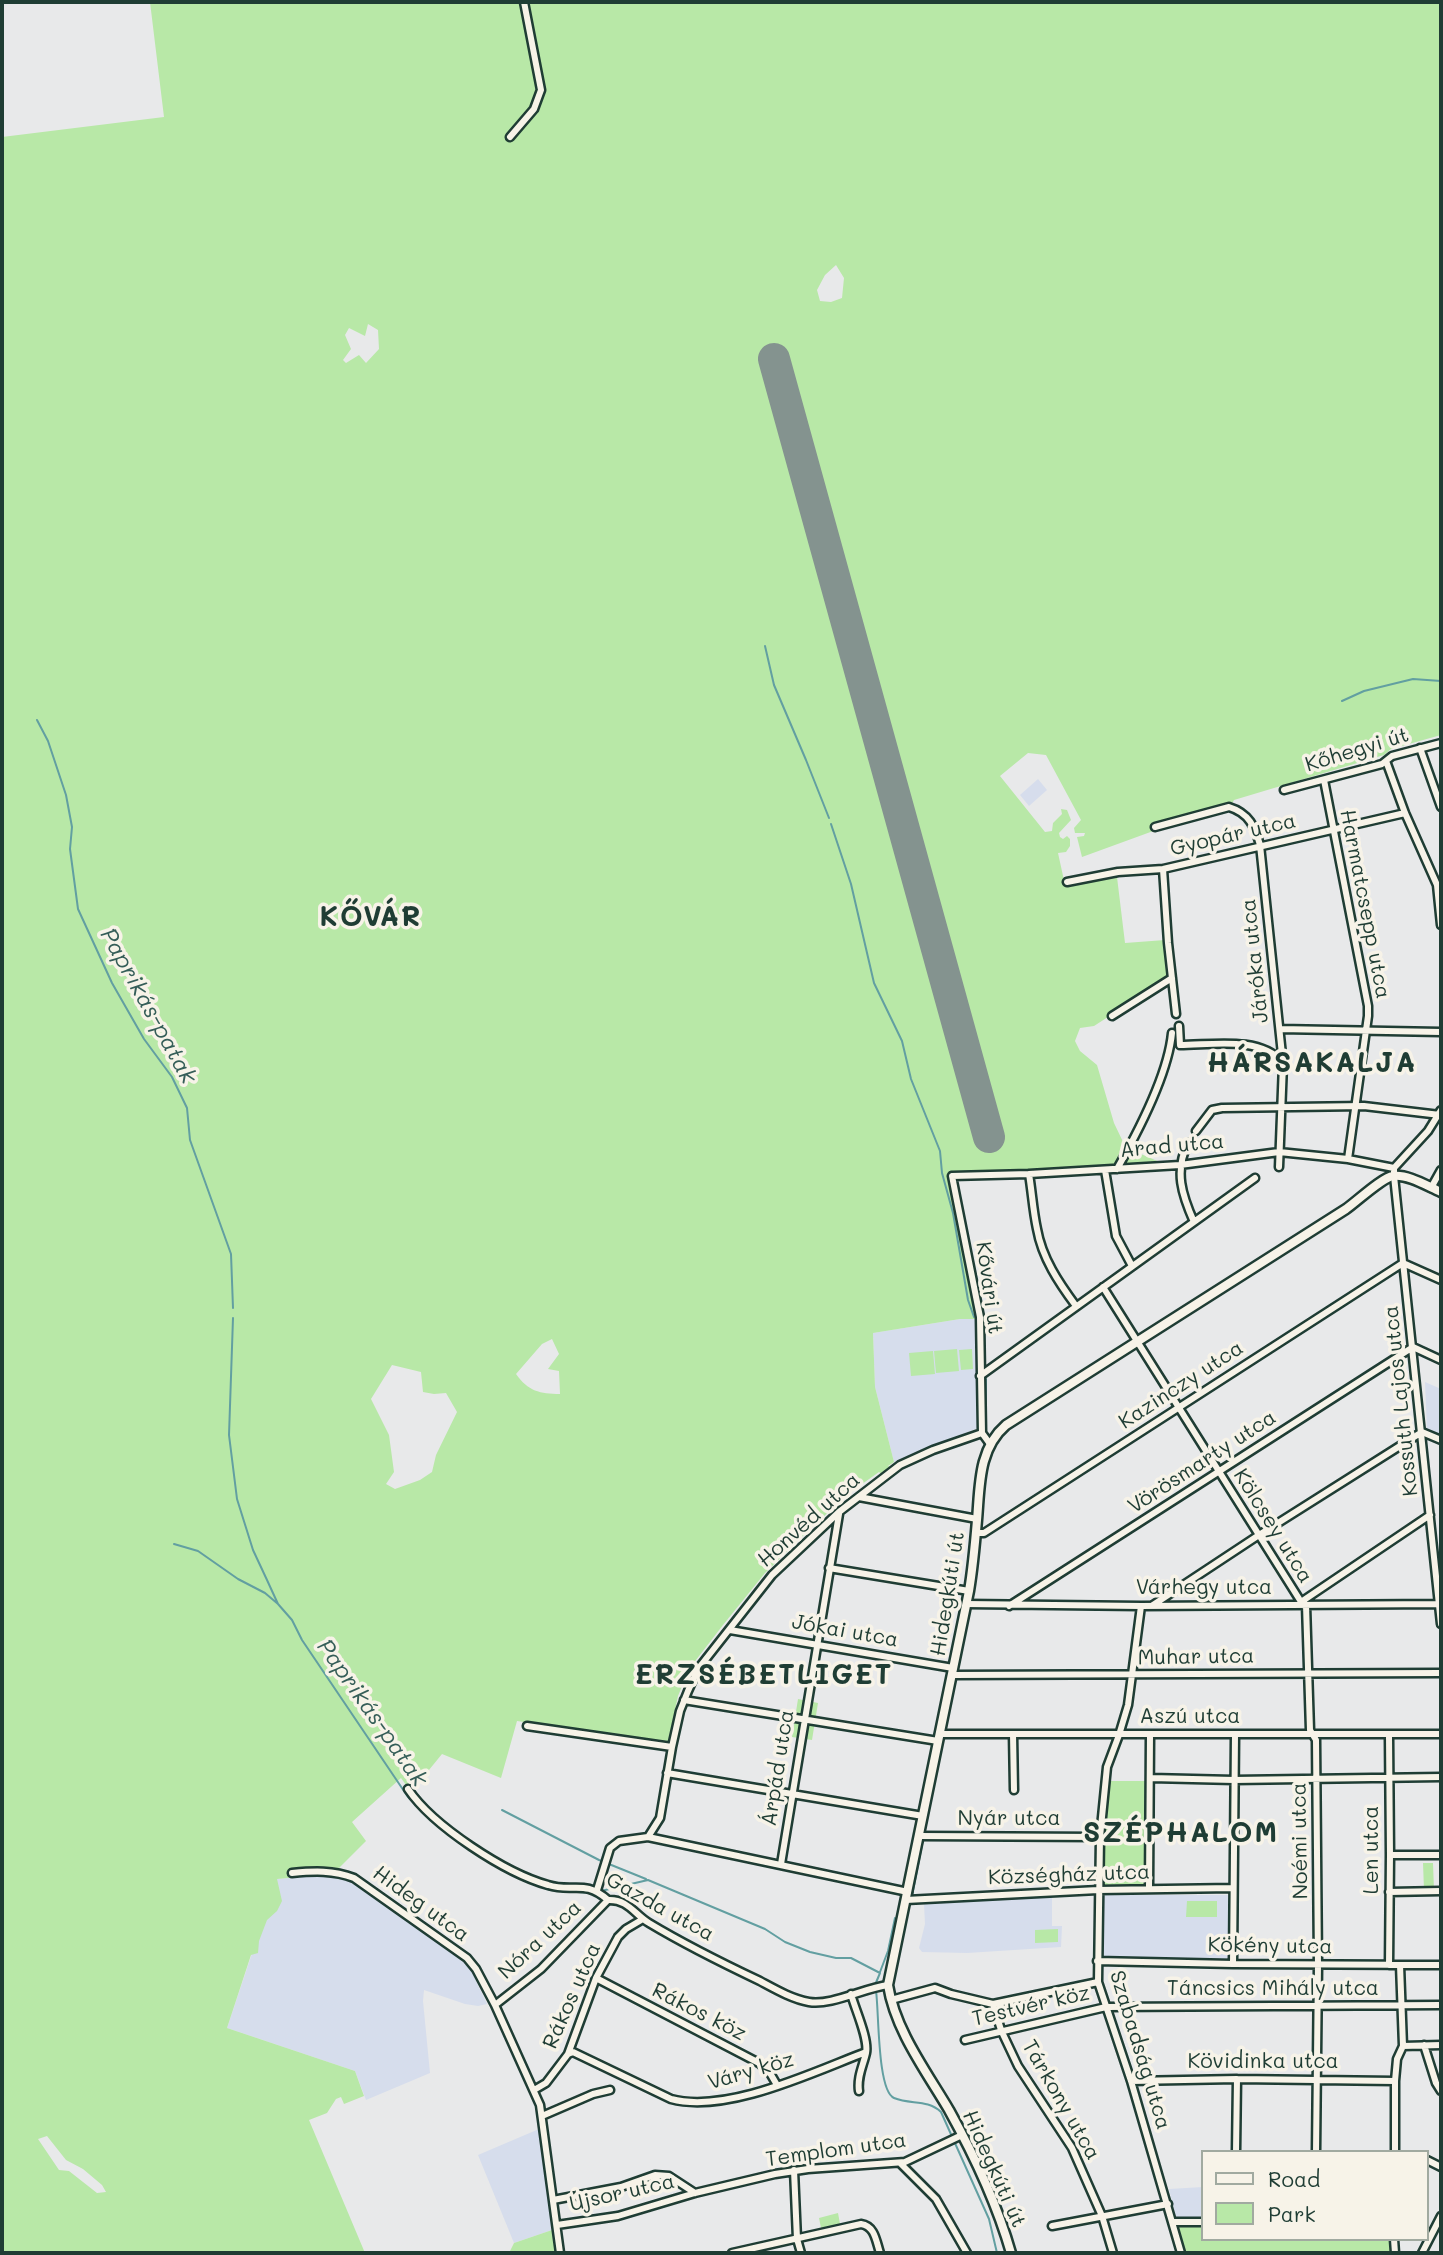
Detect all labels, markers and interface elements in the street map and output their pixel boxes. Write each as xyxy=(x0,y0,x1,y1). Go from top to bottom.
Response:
street label: Kőhegyi út xyxy=(1302,722,1412,778)
street label: Harmatcsepp utca xyxy=(1334,807,1396,1001)
street label: Gyopár utca xyxy=(1168,808,1298,862)
street label: Járóka utca xyxy=(1236,898,1274,1024)
district label: KŐVÁR xyxy=(320,900,422,934)
water label: Paprikás-patak xyxy=(94,923,202,1089)
district label: HÁRSAKALJA xyxy=(1208,1046,1416,1080)
street label: Arad utca xyxy=(1119,1129,1225,1163)
street label: Kővári út xyxy=(970,1240,1008,1336)
street label: Kossuth Lajos utca xyxy=(1378,1304,1424,1498)
street label: Kazinczy utca xyxy=(1114,1335,1248,1435)
street label: Vörösmarty utca xyxy=(1123,1405,1281,1519)
street label: Kölcsey utca xyxy=(1228,1464,1318,1588)
street label: Honvéd utca xyxy=(753,1468,865,1572)
street label: Hidegkúti út xyxy=(926,1530,970,1658)
street label: Várhegy utca xyxy=(1136,1575,1272,1601)
street label: Jókai utca xyxy=(790,1609,900,1653)
water label: Paprikás-patak xyxy=(311,1634,433,1792)
street label: Muhar utca xyxy=(1138,1643,1254,1671)
district label: ERZSÉBETLIGET xyxy=(636,1658,892,1692)
street label: Aszú utca xyxy=(1140,1704,1240,1730)
street label: Árpád utca xyxy=(756,1708,800,1828)
street label: Noémi utca xyxy=(1286,1782,1314,1900)
street label: Nyár utca xyxy=(958,1806,1060,1832)
street label: Len utca xyxy=(1359,1806,1385,1894)
district label: SZÉPHALOM xyxy=(1084,1816,1278,1850)
street label: Községház utca xyxy=(988,1860,1150,1890)
street label: Hideg utca xyxy=(368,1861,474,1947)
street label: Gazda utca xyxy=(602,1867,718,1947)
street label: Nóra utca xyxy=(493,1895,587,1985)
street label: Kökény utca xyxy=(1207,1932,1333,1960)
street label: Rákos utca xyxy=(537,1939,607,2053)
street label: Szabadság utca xyxy=(1104,1968,1176,2132)
street label: Táncsics Mihály utca xyxy=(1167,1976,1379,2002)
street label: Rákos köz xyxy=(648,1978,750,2046)
street label: Testvér köz xyxy=(970,1980,1092,2032)
street label: Tárkony utca xyxy=(1016,2036,1106,2164)
street label: Váry köz xyxy=(705,2047,797,2095)
street label: Kövidinka utca xyxy=(1187,2049,1339,2075)
street label: Hidegkúti út xyxy=(957,2106,1031,2232)
street label: Templom utca xyxy=(764,2128,908,2172)
legend xyxy=(1202,2150,1429,2241)
text: Road xyxy=(1268,2165,1320,2192)
street label: Újsor utca xyxy=(567,2169,677,2217)
text: Park xyxy=(1268,2200,1316,2227)

